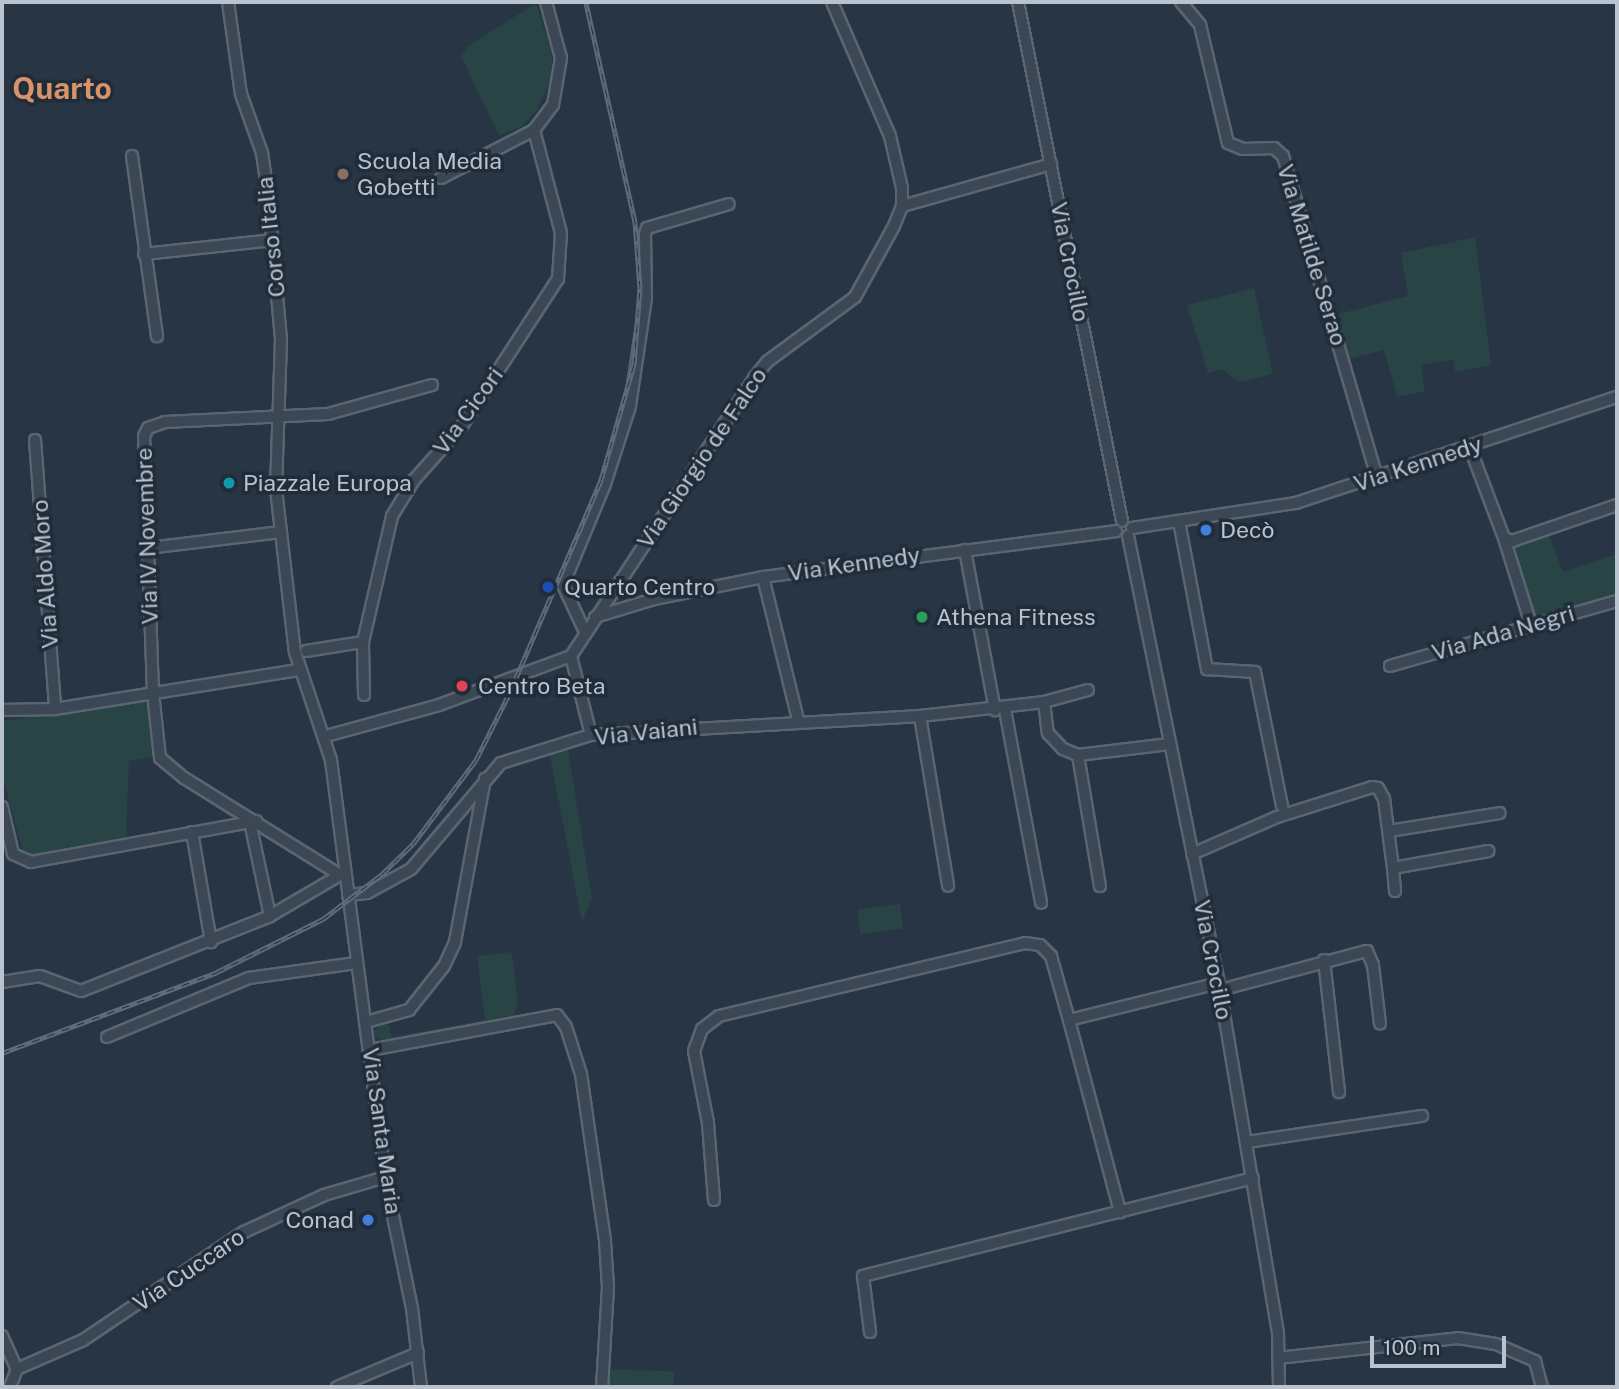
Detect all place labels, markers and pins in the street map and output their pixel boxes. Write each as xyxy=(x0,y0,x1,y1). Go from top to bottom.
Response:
place label: Scuola Media Gobetti xyxy=(357,147,502,201)
marker: Scuola Media Gobetti xyxy=(335,166,351,182)
place label: Piazzale Europa xyxy=(243,469,412,497)
marker: Piazzale Europa xyxy=(221,475,237,491)
place label: Decò xyxy=(1220,516,1274,544)
marker: Decò xyxy=(1198,522,1214,538)
place label: Quarto Centro xyxy=(564,573,716,601)
marker: Quarto Centro xyxy=(538,577,558,597)
place label: Athena Fitness xyxy=(936,603,1096,631)
marker: Athena Fitness xyxy=(914,609,930,625)
place label: Centro Beta xyxy=(478,672,606,700)
marker: Centro Beta xyxy=(452,676,472,696)
place label: Conad xyxy=(286,1206,354,1234)
marker: Conad xyxy=(360,1212,376,1228)

